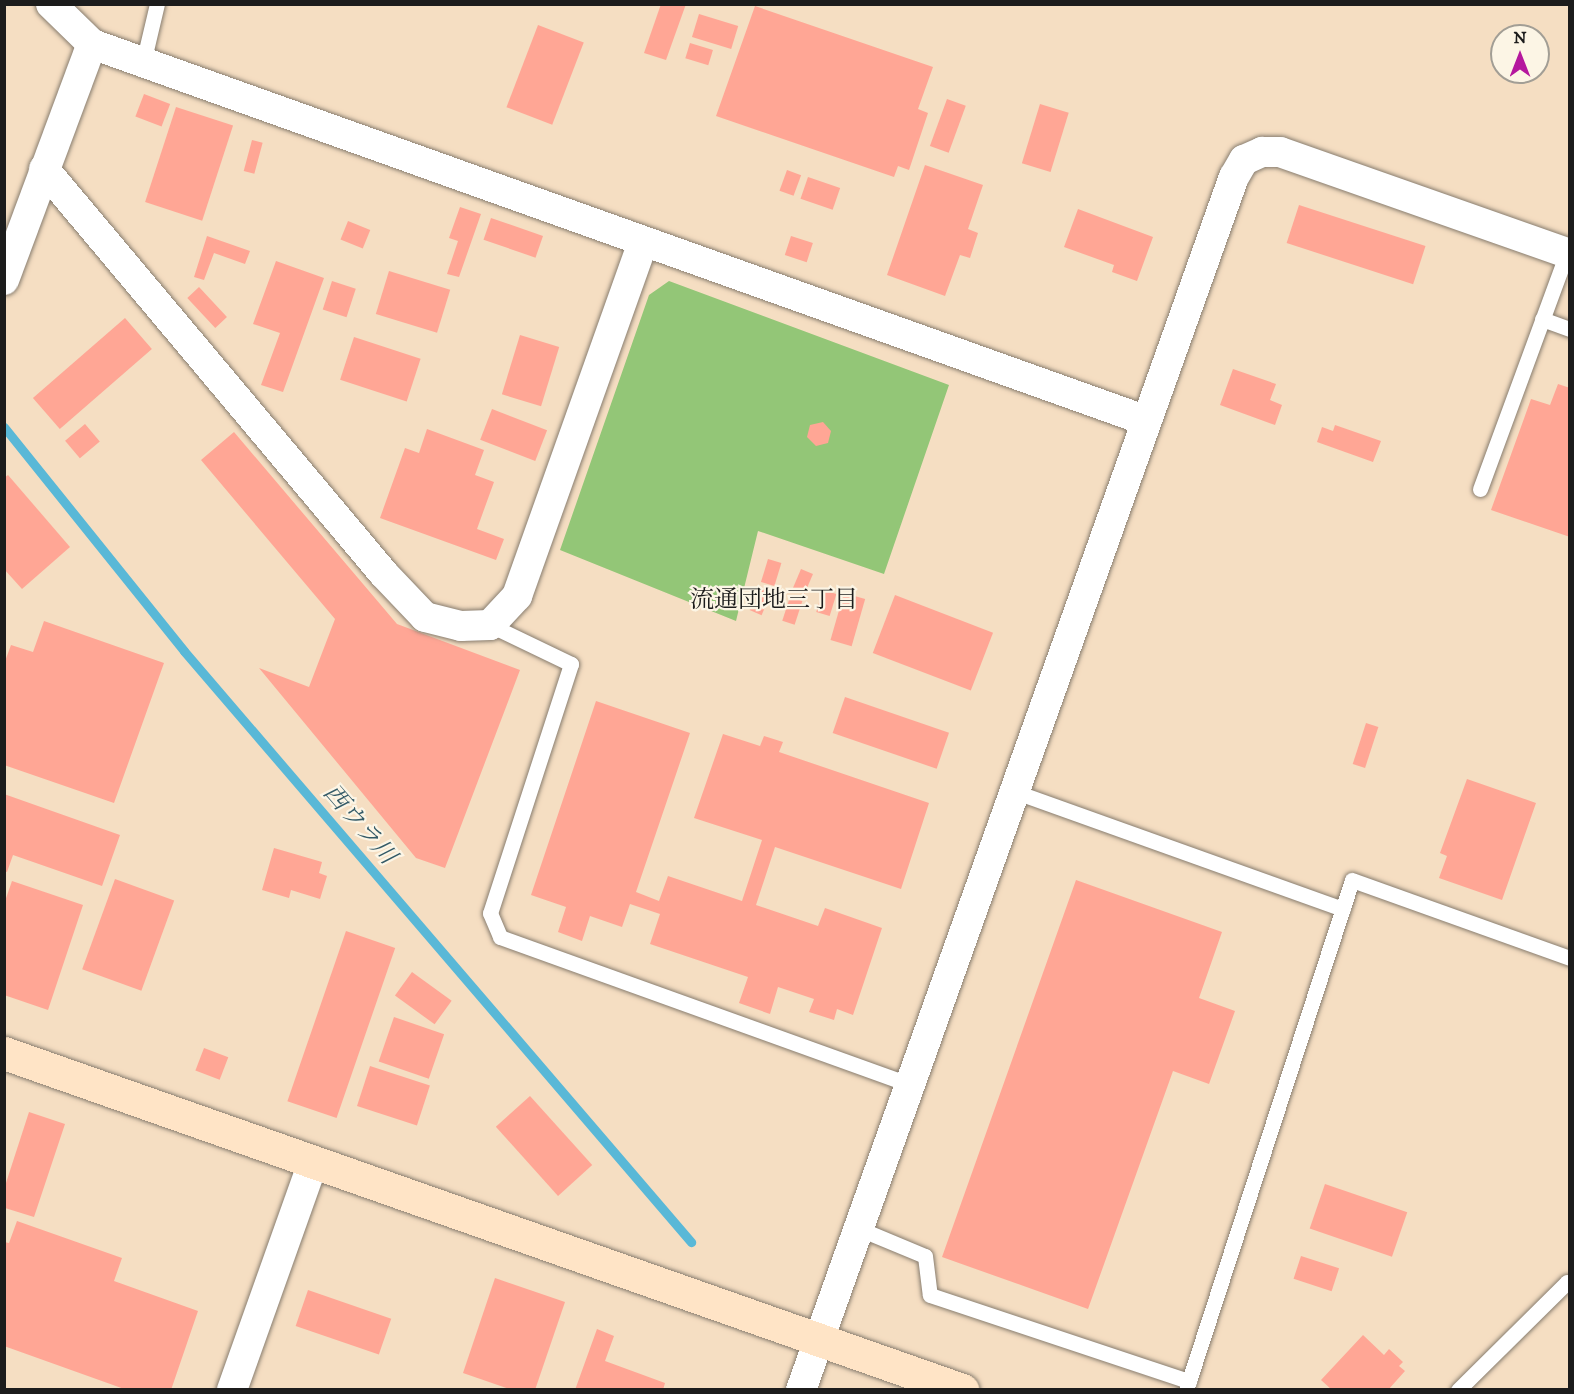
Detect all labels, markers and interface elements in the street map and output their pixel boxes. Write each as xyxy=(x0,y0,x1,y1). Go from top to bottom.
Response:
north arrow xyxy=(1490,24,1550,84)
text: N xyxy=(1513,28,1527,48)
district label: 流通団地三丁目 xyxy=(690,587,858,615)
water label: 西ウラ川 xyxy=(317,779,401,871)

